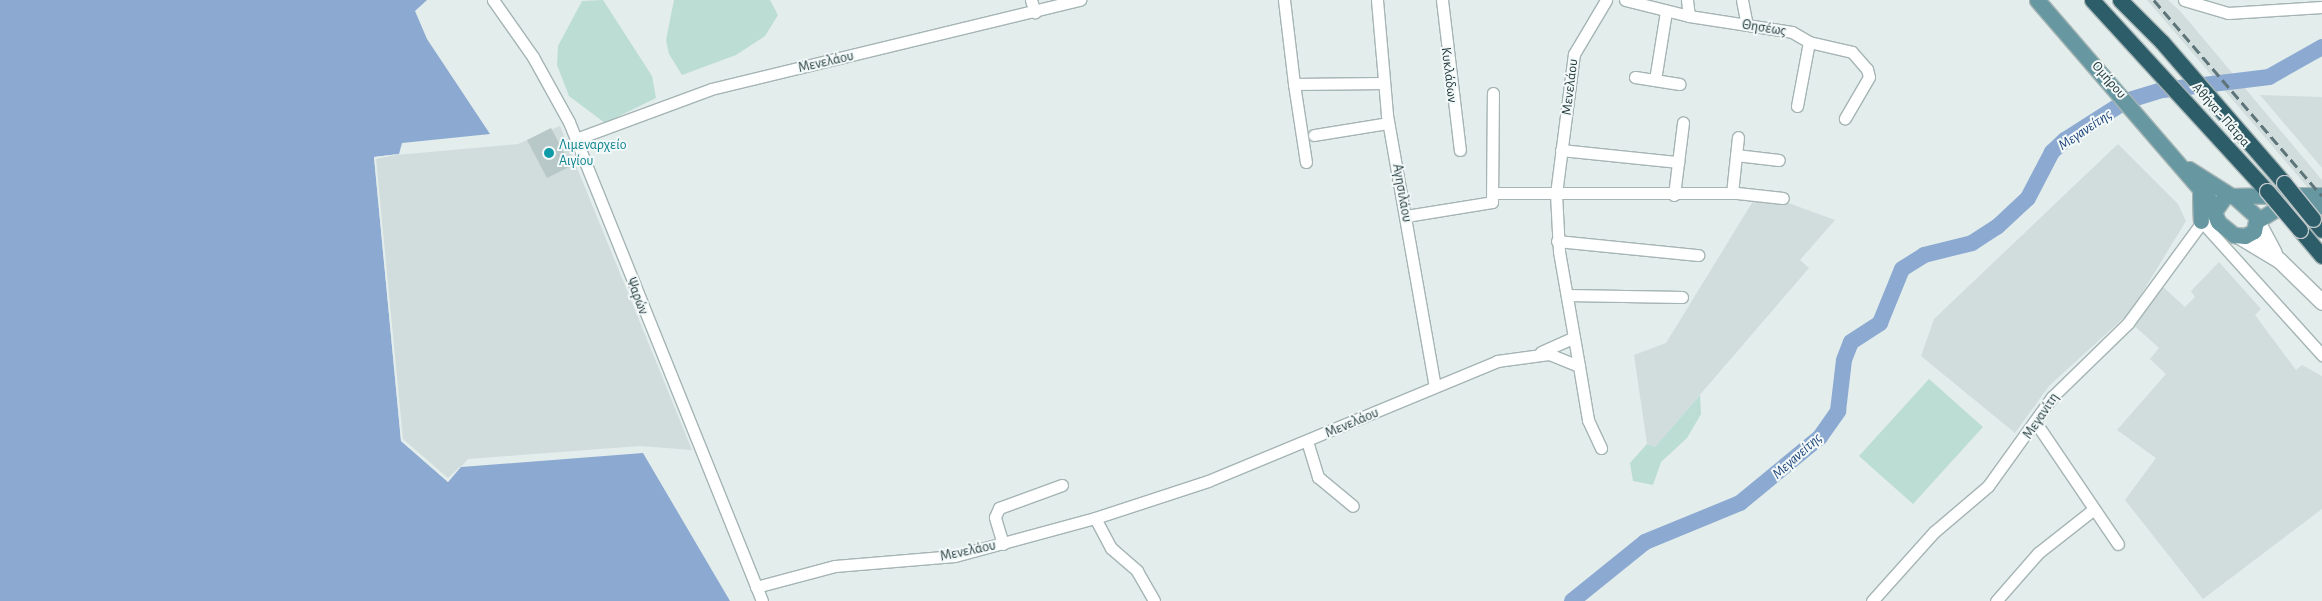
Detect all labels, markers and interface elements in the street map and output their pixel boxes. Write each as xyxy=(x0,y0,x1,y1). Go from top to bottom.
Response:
street label: Θησέως xyxy=(1741,16,1787,40)
street label: Κυκλάδων xyxy=(1437,46,1461,104)
street label: Μενελάου xyxy=(797,47,855,77)
street label: Μενελάου xyxy=(1558,58,1582,116)
street label: Ομήρου xyxy=(2088,58,2130,102)
street label: Αθήνα - Πάτρα xyxy=(2189,79,2253,151)
water label: Μεγανείτης xyxy=(2055,106,2115,154)
place label: Λιμεναρχείο Αιγίου xyxy=(559,137,626,170)
marker: Λιμεναρχείο Αιγίου xyxy=(543,147,555,159)
street label: Αγησιλάου xyxy=(1389,163,1415,223)
street label: Ψαρών xyxy=(622,275,652,317)
street label: Μεγανίτη xyxy=(2019,390,2063,442)
street label: Μενελάου xyxy=(1323,404,1381,442)
water label: Μεγανείτης xyxy=(1768,429,1826,483)
street label: Μενελάου xyxy=(939,537,997,565)

